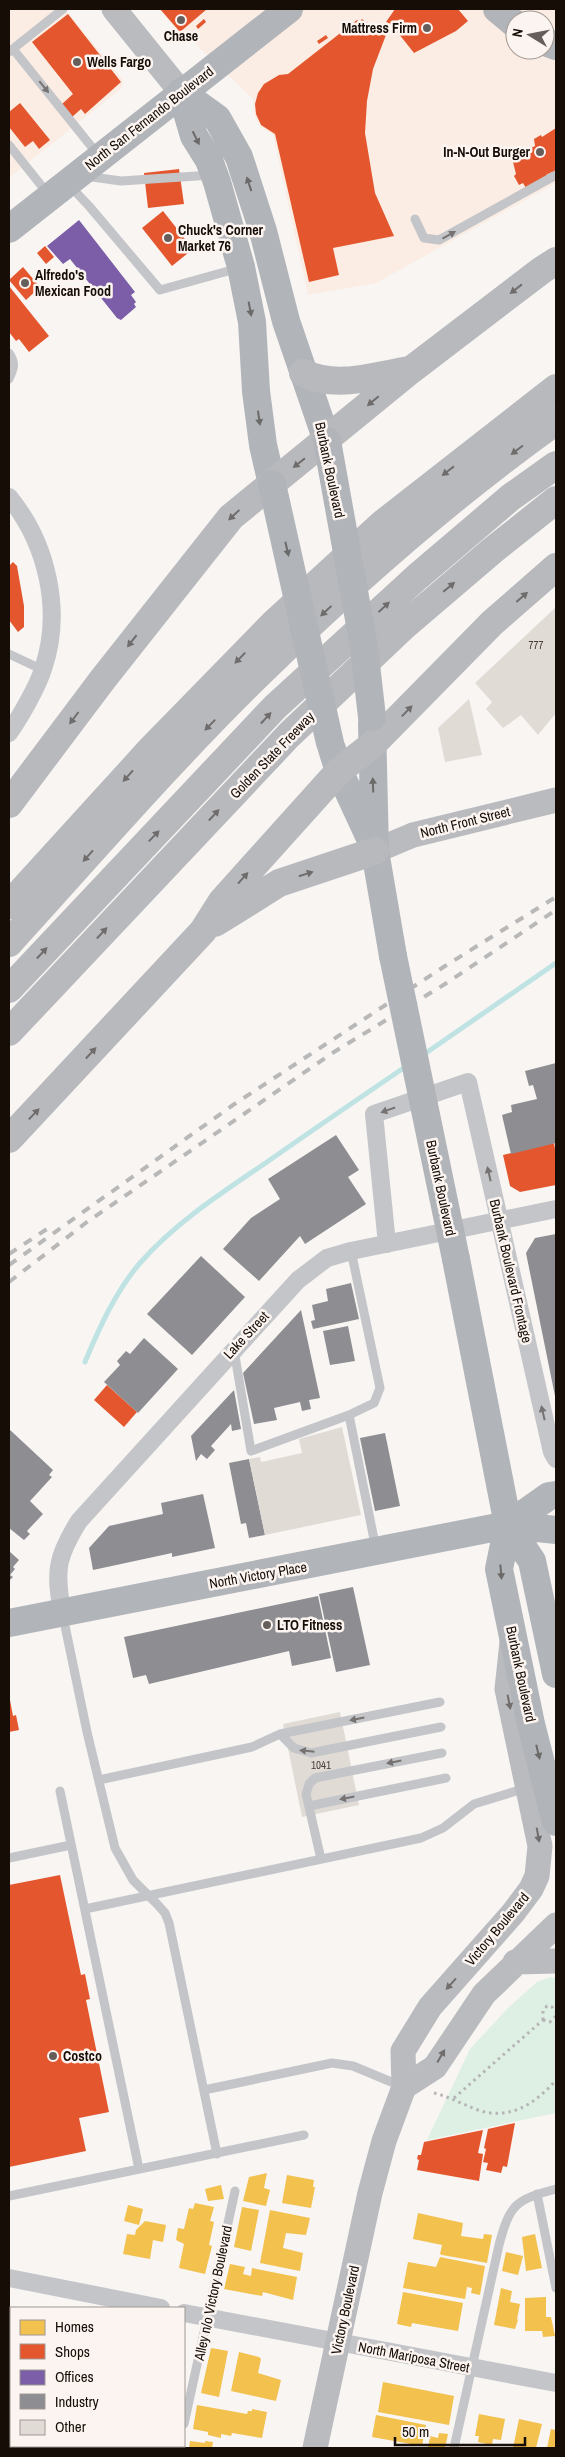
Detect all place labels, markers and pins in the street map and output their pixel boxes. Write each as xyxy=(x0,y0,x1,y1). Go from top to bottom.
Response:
marker: Chase xyxy=(175,14,187,26)
place label: Mattress Firm xyxy=(342,19,417,37)
marker: Mattress Firm xyxy=(421,22,433,34)
place label: Chase xyxy=(164,27,198,45)
place label: Wells Fargo xyxy=(87,53,151,71)
marker: Wells Fargo xyxy=(71,56,83,68)
place label: In-N-Out Burger xyxy=(443,143,531,161)
marker: In-N-Out Burger xyxy=(534,146,546,158)
place label: Chuck's Corner Market 76 xyxy=(178,221,264,255)
marker: Chuck's Corner Market 76 xyxy=(162,232,174,244)
place label: Alfredo's Mexican Food xyxy=(35,266,111,300)
marker: Alfredo's Mexican Food xyxy=(19,277,31,289)
place label: LTO Fitness xyxy=(277,1616,342,1634)
marker: LTO Fitness xyxy=(261,1619,273,1631)
place label: Costco xyxy=(63,2047,102,2065)
marker: Costco xyxy=(47,2050,59,2062)

